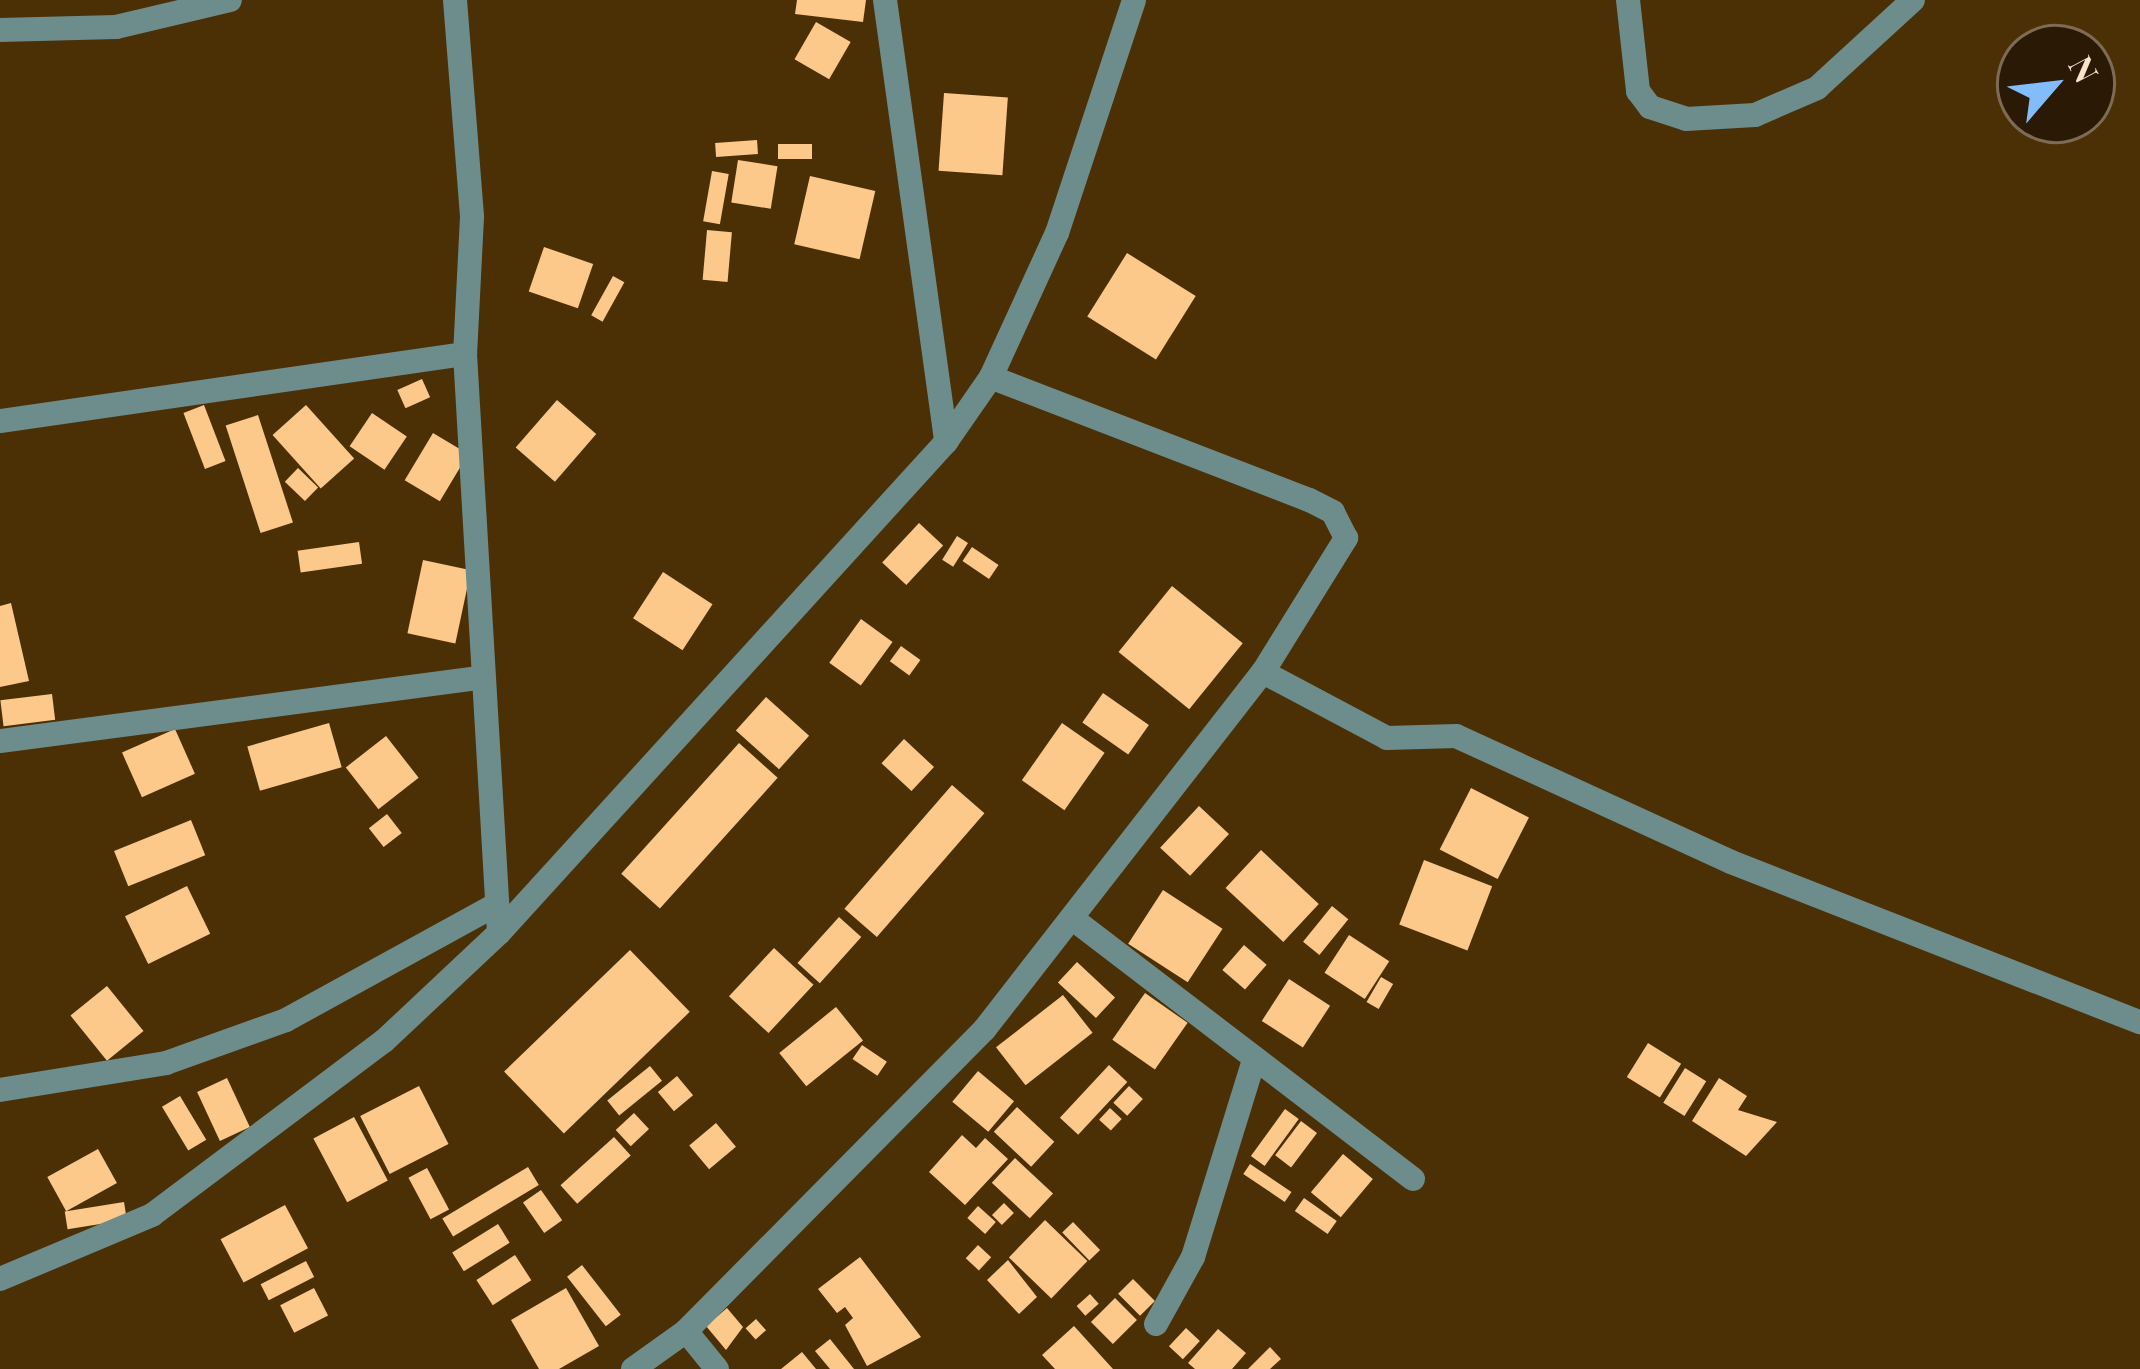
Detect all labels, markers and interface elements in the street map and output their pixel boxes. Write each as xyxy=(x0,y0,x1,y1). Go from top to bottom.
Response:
north arrow xyxy=(1996,24,2116,144)
text: N xyxy=(2060,48,2110,89)

